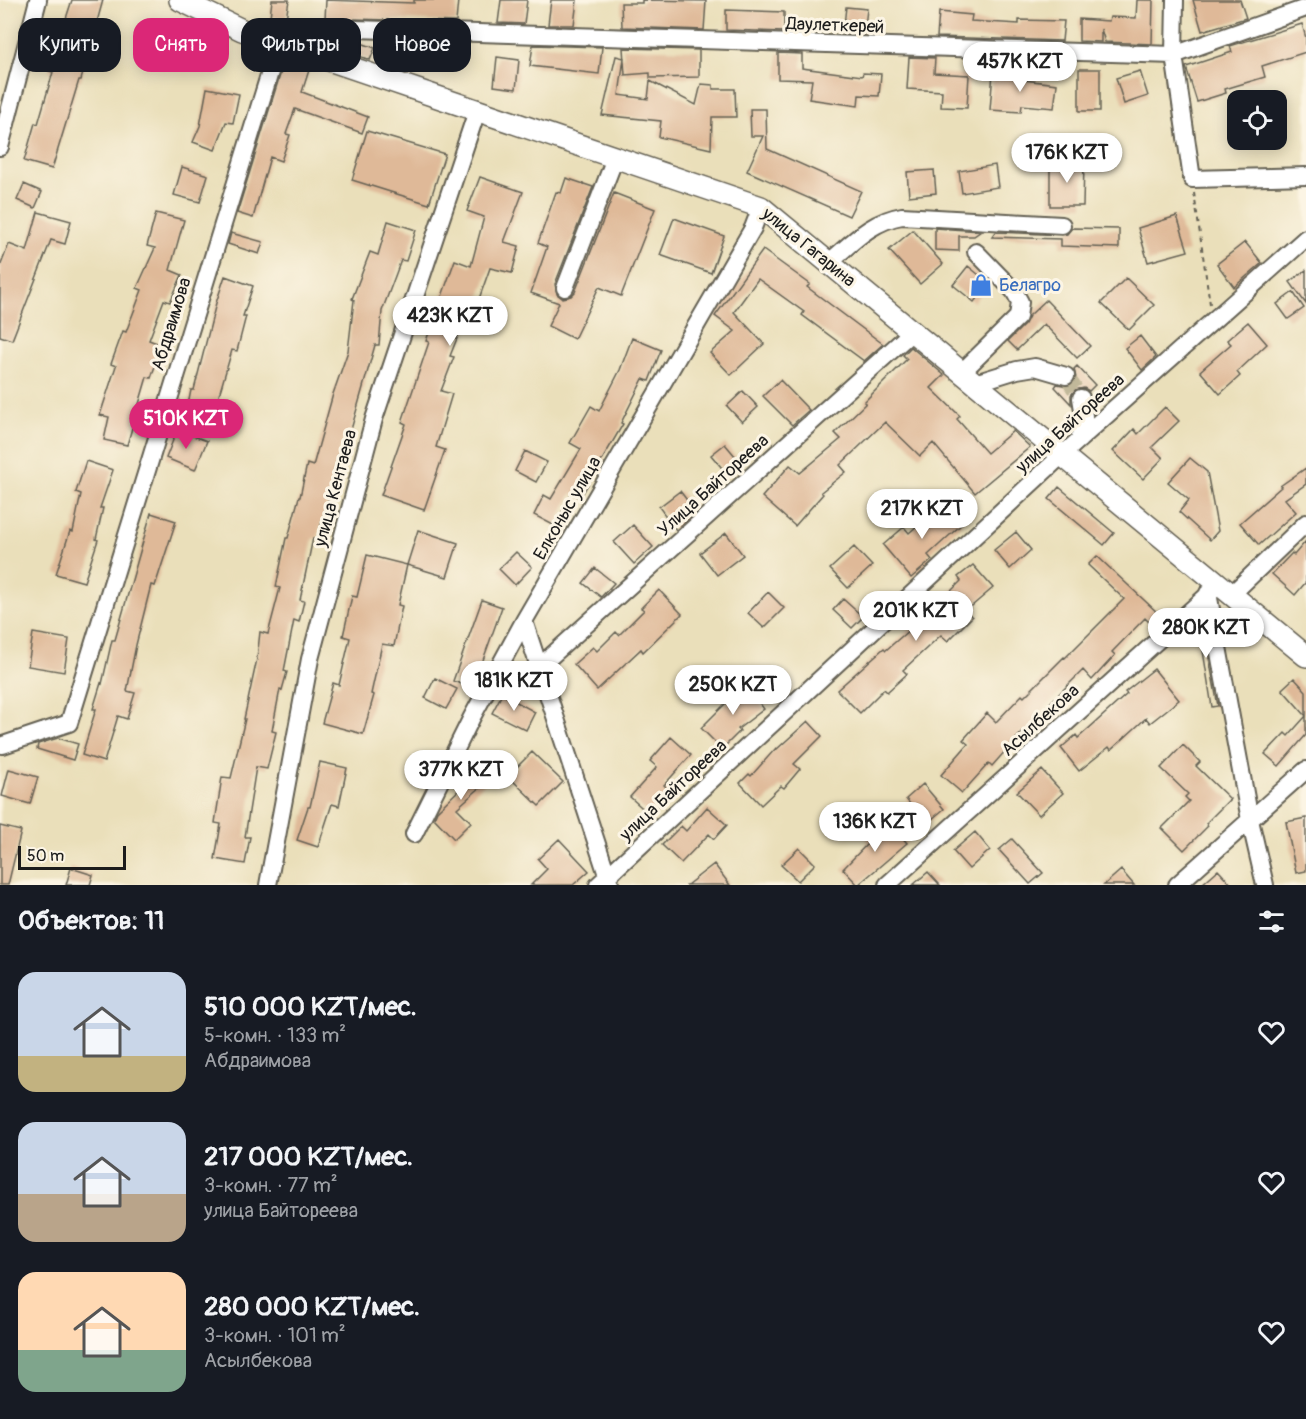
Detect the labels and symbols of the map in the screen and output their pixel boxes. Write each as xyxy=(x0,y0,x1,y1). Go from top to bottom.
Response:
street label: Даулеткерей xyxy=(784,12,885,39)
pin: 457K KZT xyxy=(958,42,1082,93)
pin: 176K KZT xyxy=(1005,133,1129,184)
street label: улица Гагарина xyxy=(756,202,860,292)
shop icon: Белагро xyxy=(968,272,994,298)
place label: Белагро xyxy=(999,274,1061,297)
street label: Абдраимова xyxy=(146,275,197,374)
pin: 423K KZT xyxy=(388,296,512,347)
street label: улица Байтореева xyxy=(1010,368,1130,479)
pin: 510K KZT xyxy=(124,399,248,450)
street label: улица Кентаева xyxy=(309,427,362,550)
street label: Улица Байтореева xyxy=(653,429,774,541)
street label: Елконыс улица xyxy=(528,452,606,564)
pin: 217K KZT xyxy=(860,489,984,540)
pin: 201K KZT xyxy=(854,591,978,642)
pin: 280K KZT xyxy=(1144,608,1268,659)
pin: 181K KZT xyxy=(452,661,576,712)
pin: 250K KZT xyxy=(671,665,795,716)
street label: Асылбекова xyxy=(996,679,1084,761)
street label: улица Байтореева xyxy=(614,735,732,847)
pin: 377K KZT xyxy=(399,750,523,801)
pin: 136K KZT xyxy=(813,802,937,853)
scale bar xyxy=(18,843,126,870)

